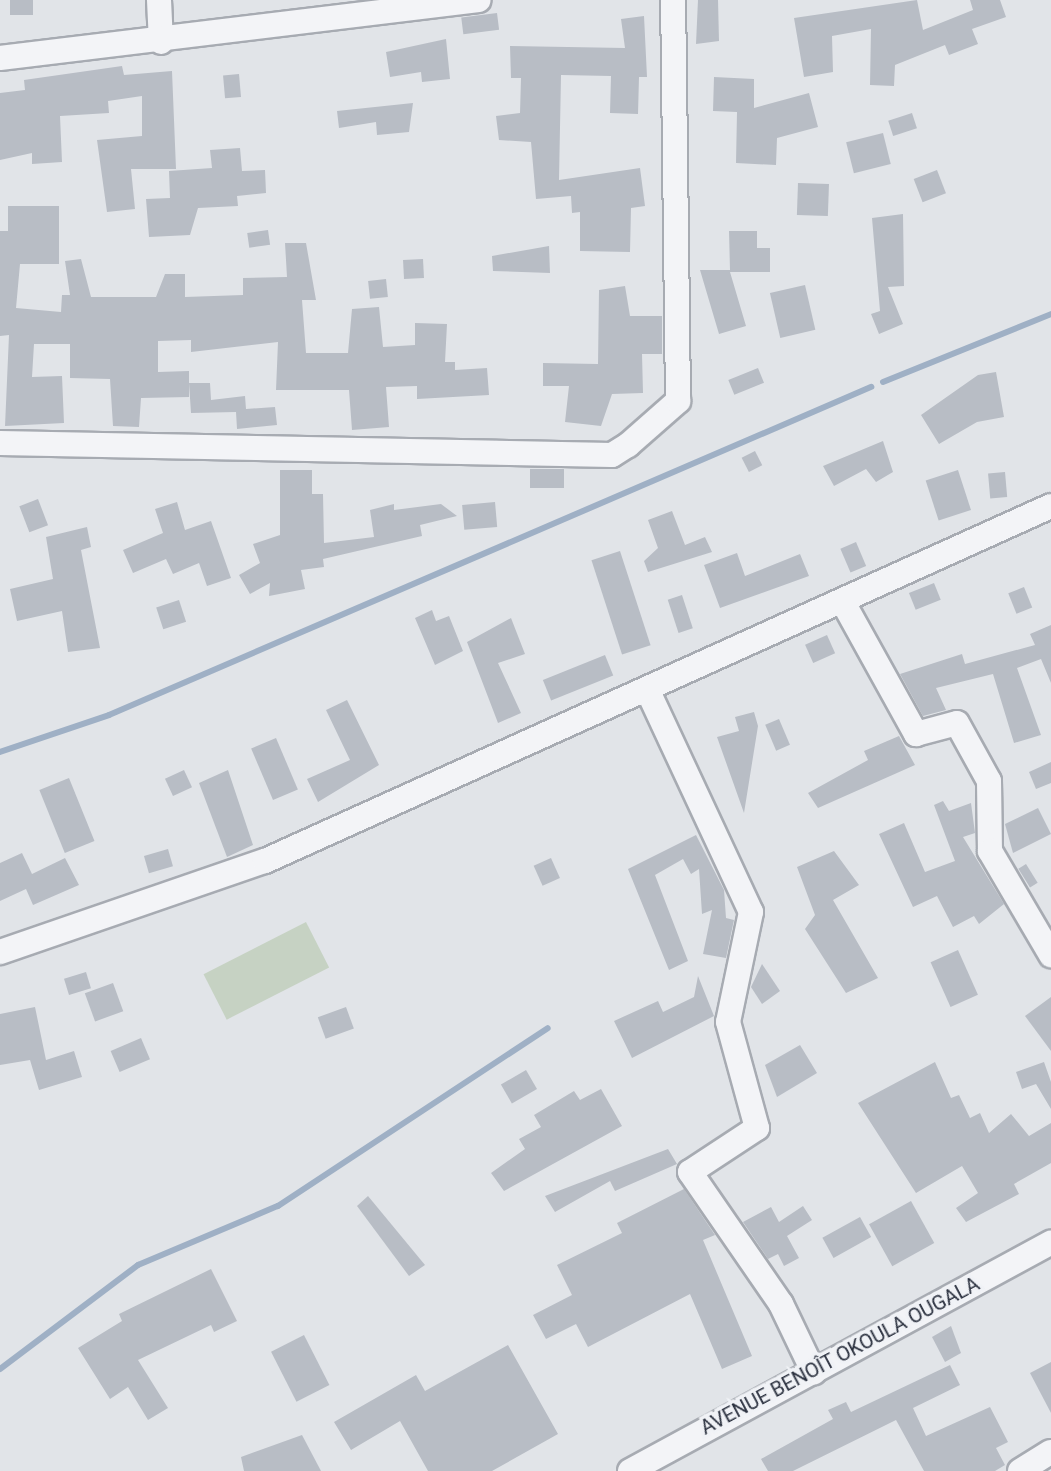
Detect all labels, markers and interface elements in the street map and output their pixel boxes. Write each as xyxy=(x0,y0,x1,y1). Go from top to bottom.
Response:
street label: AVENUE BENOÎT OKOULA OUGALA xyxy=(696,1272,984,1440)

